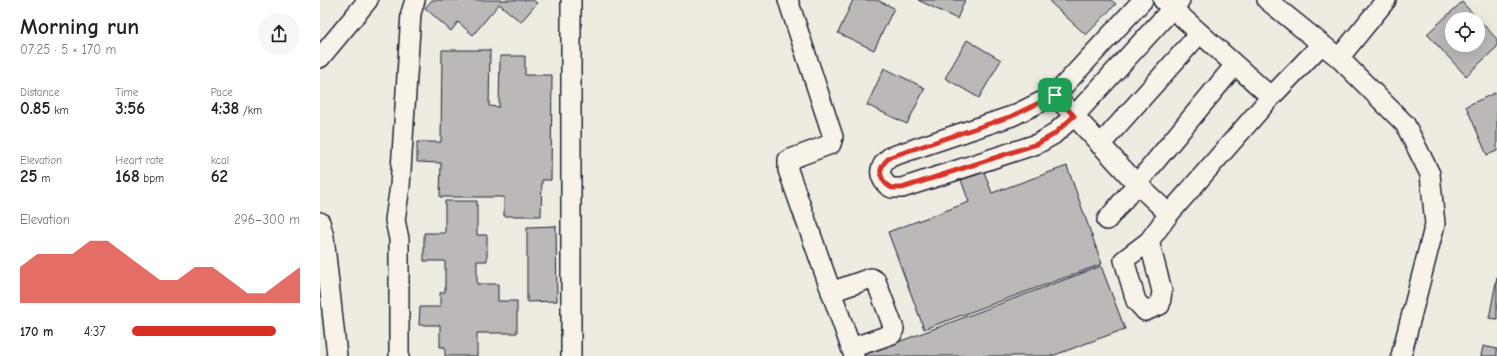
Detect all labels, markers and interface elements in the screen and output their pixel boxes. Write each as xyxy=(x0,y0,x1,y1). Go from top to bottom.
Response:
map controls xyxy=(1445,12,1485,52)
button: locate xyxy=(1445,12,1485,52)
button: share xyxy=(258,13,300,55)
text: Morning run xyxy=(20,14,139,40)
text: 07:25 · 5 × 170 m xyxy=(20,42,116,57)
pin xyxy=(1038,78,1072,112)
icon: arrive xyxy=(1044,84,1066,106)
text: Distance xyxy=(20,86,59,99)
text: Time xyxy=(115,86,138,99)
text: Pace xyxy=(211,86,233,99)
text: 0.85 xyxy=(20,99,51,118)
text: 3:56 xyxy=(115,99,145,118)
text: 4:38 xyxy=(211,99,239,118)
text: km xyxy=(51,104,69,117)
text: /km xyxy=(239,104,262,117)
text: Elevation xyxy=(20,154,62,167)
text: Heart rate xyxy=(115,154,164,167)
text: kcal xyxy=(211,154,229,167)
text: 25 xyxy=(20,167,38,186)
text: 168 xyxy=(115,167,140,186)
text: 62 xyxy=(211,167,228,186)
text: m xyxy=(38,172,50,185)
text: bpm xyxy=(140,172,164,185)
text: Elevation xyxy=(20,212,70,227)
text: 296–300 m xyxy=(234,212,300,227)
text: 170 m xyxy=(20,324,53,339)
text: 4:37 xyxy=(84,324,105,339)

